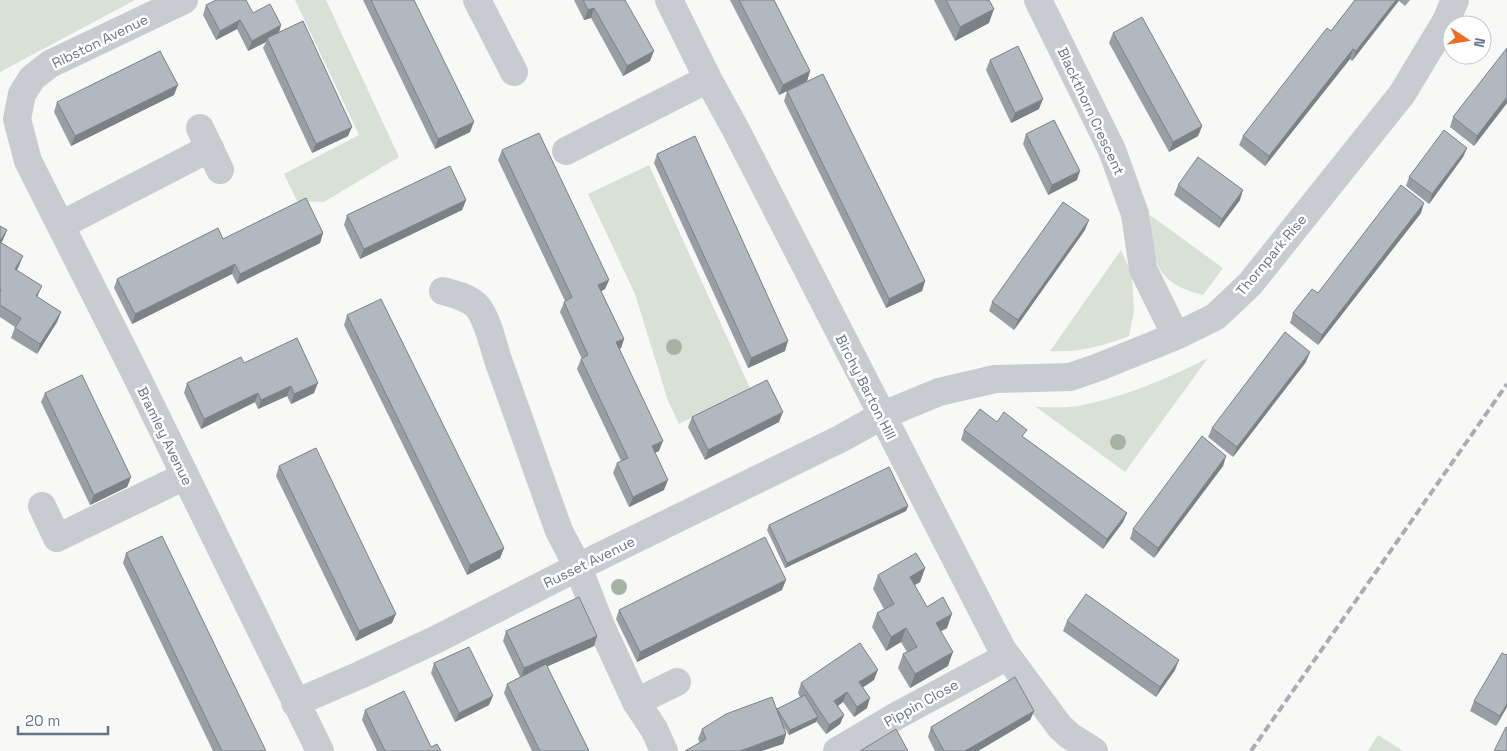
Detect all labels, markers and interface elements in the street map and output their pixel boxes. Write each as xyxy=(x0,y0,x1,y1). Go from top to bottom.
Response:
street label: Ribston Avenue xyxy=(49,10,151,72)
north arrow xyxy=(1442,15,1492,65)
text: N xyxy=(1470,36,1489,49)
street label: Blackthorn Crescent xyxy=(1054,44,1128,178)
street label: Thornpark Rise xyxy=(1232,211,1310,299)
street label: Birchy Barton Hill xyxy=(832,331,900,443)
street label: Bramley Avenue xyxy=(133,384,197,488)
street label: Russet Avenue xyxy=(540,532,638,592)
street label: Pippin Close xyxy=(881,675,961,731)
scale bar xyxy=(18,704,108,736)
text: 20 m xyxy=(25,711,60,730)

